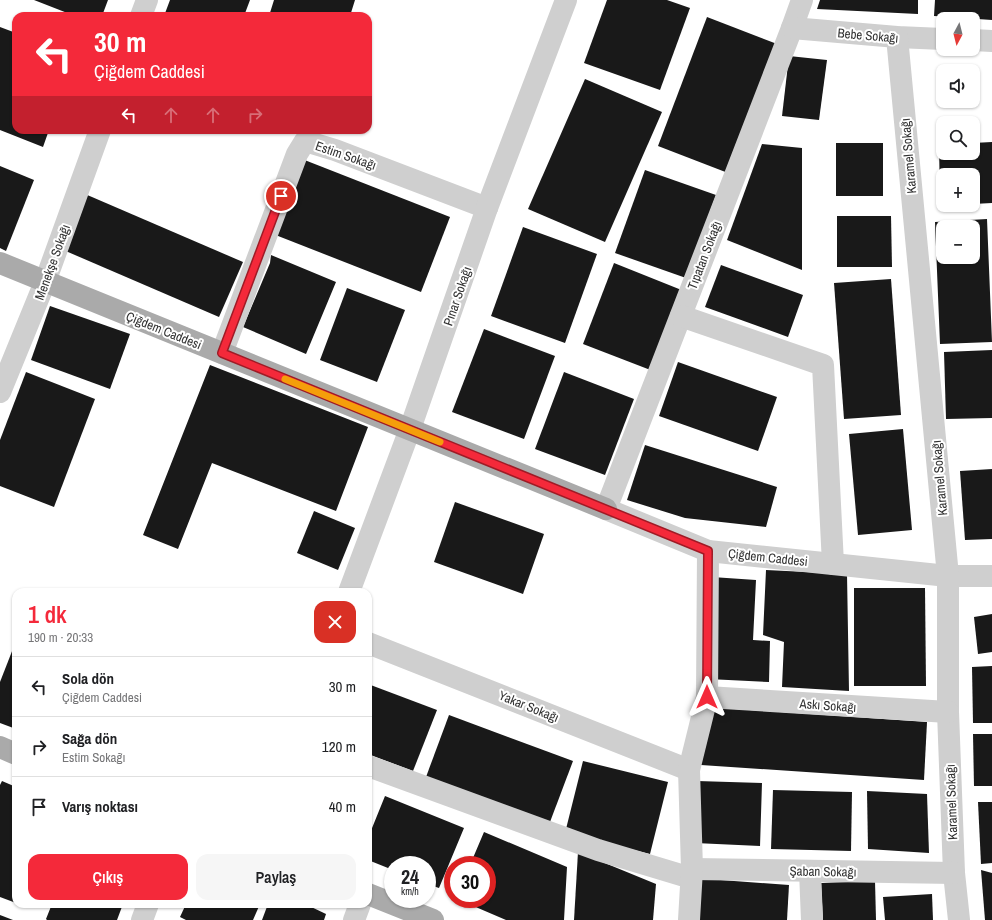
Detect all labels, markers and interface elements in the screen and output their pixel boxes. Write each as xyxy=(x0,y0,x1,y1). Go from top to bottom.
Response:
north arrow xyxy=(936,12,980,56)
map controls xyxy=(936,12,980,264)
text: 30 m xyxy=(94,23,146,61)
street label: Bebe Sokağı xyxy=(837,24,899,47)
icon: left xyxy=(28,28,80,80)
text: Çiğdem Caddesi xyxy=(94,59,205,84)
button: sound xyxy=(936,64,980,108)
icon: left xyxy=(118,104,140,126)
icon: ahead xyxy=(160,104,182,126)
icon: ahead xyxy=(202,104,224,126)
icon: right xyxy=(244,104,266,126)
button: search xyxy=(936,116,980,160)
street label: Karamel Sokağı xyxy=(897,117,920,194)
street label: Estim Sokağı xyxy=(313,137,379,174)
button: + xyxy=(936,168,980,212)
pin xyxy=(264,179,298,213)
icon: arrive xyxy=(270,185,292,207)
street label: Tıpatan Sokağı xyxy=(684,218,725,292)
button: − xyxy=(936,220,980,264)
street label: Menekşe Sokağı xyxy=(31,222,74,302)
street label: Pınar Sokağı xyxy=(439,264,476,328)
street label: Çiğdem Caddesi xyxy=(124,308,204,353)
street label: Karamel Sokağı xyxy=(928,439,951,516)
street label: Çiğdem Caddesi xyxy=(727,545,809,570)
text: 1 dk xyxy=(28,598,67,630)
button: close xyxy=(314,601,356,643)
text: 190 m · 20:33 xyxy=(28,629,93,646)
text: Sola dön xyxy=(62,668,114,689)
icon: left xyxy=(28,676,50,698)
text: 30 m xyxy=(329,676,356,697)
position arrow xyxy=(686,676,728,718)
street label: Yakar Sokağı xyxy=(496,687,561,726)
text: Çiğdem Caddesi xyxy=(62,689,142,706)
street label: Askı Sokağı xyxy=(798,695,857,716)
text: Sağa dön xyxy=(62,728,117,749)
icon: right xyxy=(28,736,50,758)
text: 120 m xyxy=(322,736,356,757)
text: Estim Sokağı xyxy=(62,749,125,766)
street label: Karamel Sokağı xyxy=(942,764,961,840)
icon: arrive xyxy=(28,796,50,818)
text: Varış noktası xyxy=(62,796,138,817)
text: 40 m xyxy=(329,796,356,817)
button: Çıkış xyxy=(28,854,188,900)
button: Paylaş xyxy=(196,854,356,900)
speed limit sign: 30 xyxy=(444,856,496,908)
street label: Şaban Sokağı xyxy=(789,862,857,881)
text: 24 xyxy=(401,863,419,890)
text: km/h xyxy=(401,885,419,898)

